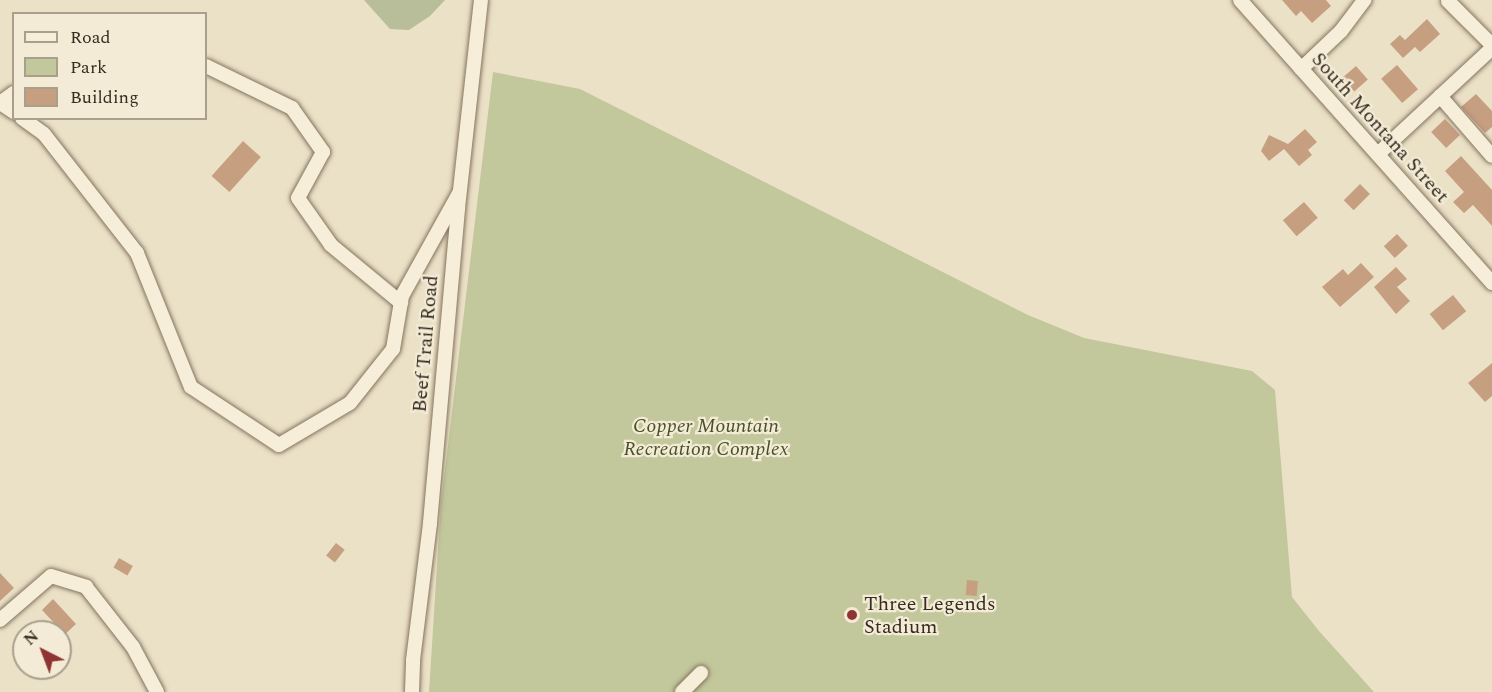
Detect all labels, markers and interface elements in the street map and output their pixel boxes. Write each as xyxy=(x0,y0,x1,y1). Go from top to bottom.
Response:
legend xyxy=(12,12,207,120)
text: Road xyxy=(70,24,111,51)
street label: South Montana Street xyxy=(1306,48,1454,208)
text: Park xyxy=(70,54,107,81)
text: Building xyxy=(70,84,139,111)
street label: Beef Trail Road xyxy=(408,274,444,414)
park label: Copper Mountain Recreation Complex xyxy=(624,414,788,461)
place label: Three Legends Stadium xyxy=(864,592,996,639)
marker: Three Legends Stadium xyxy=(845,608,859,622)
north arrow xyxy=(12,620,72,680)
text: N xyxy=(18,625,44,651)

